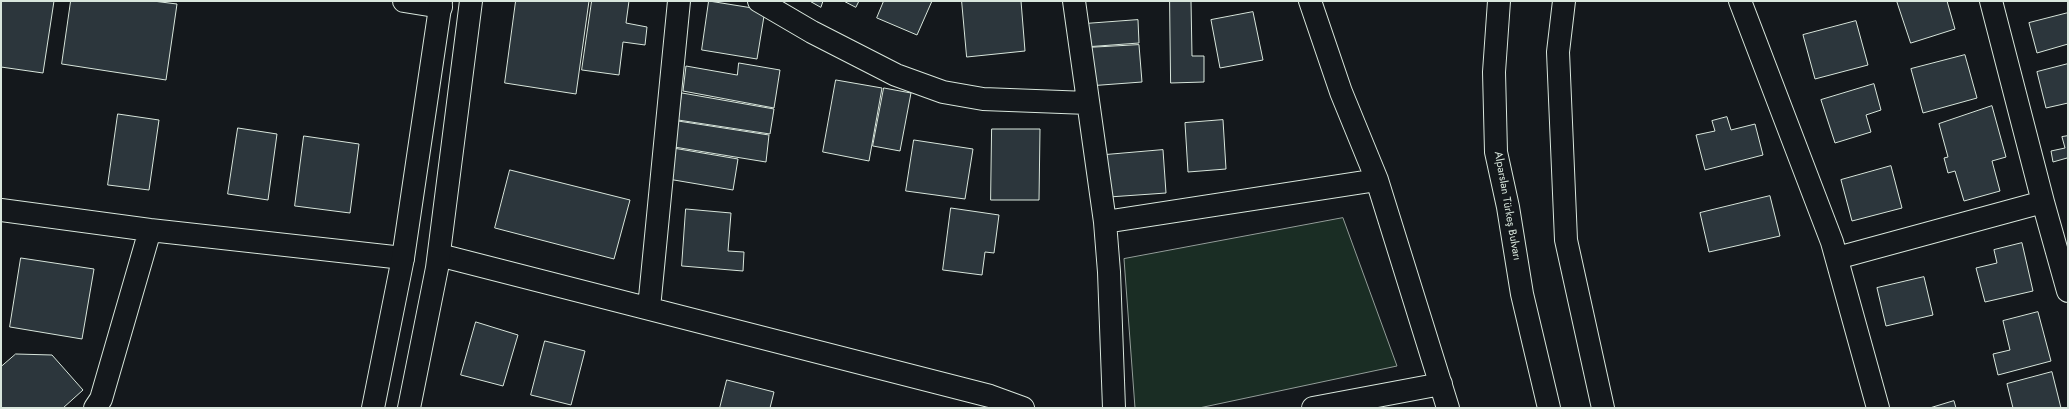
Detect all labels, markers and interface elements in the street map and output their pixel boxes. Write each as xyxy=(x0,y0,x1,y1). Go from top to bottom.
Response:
street label: Alparslan Türkeş Bulvarı xyxy=(1491,150,1523,262)

